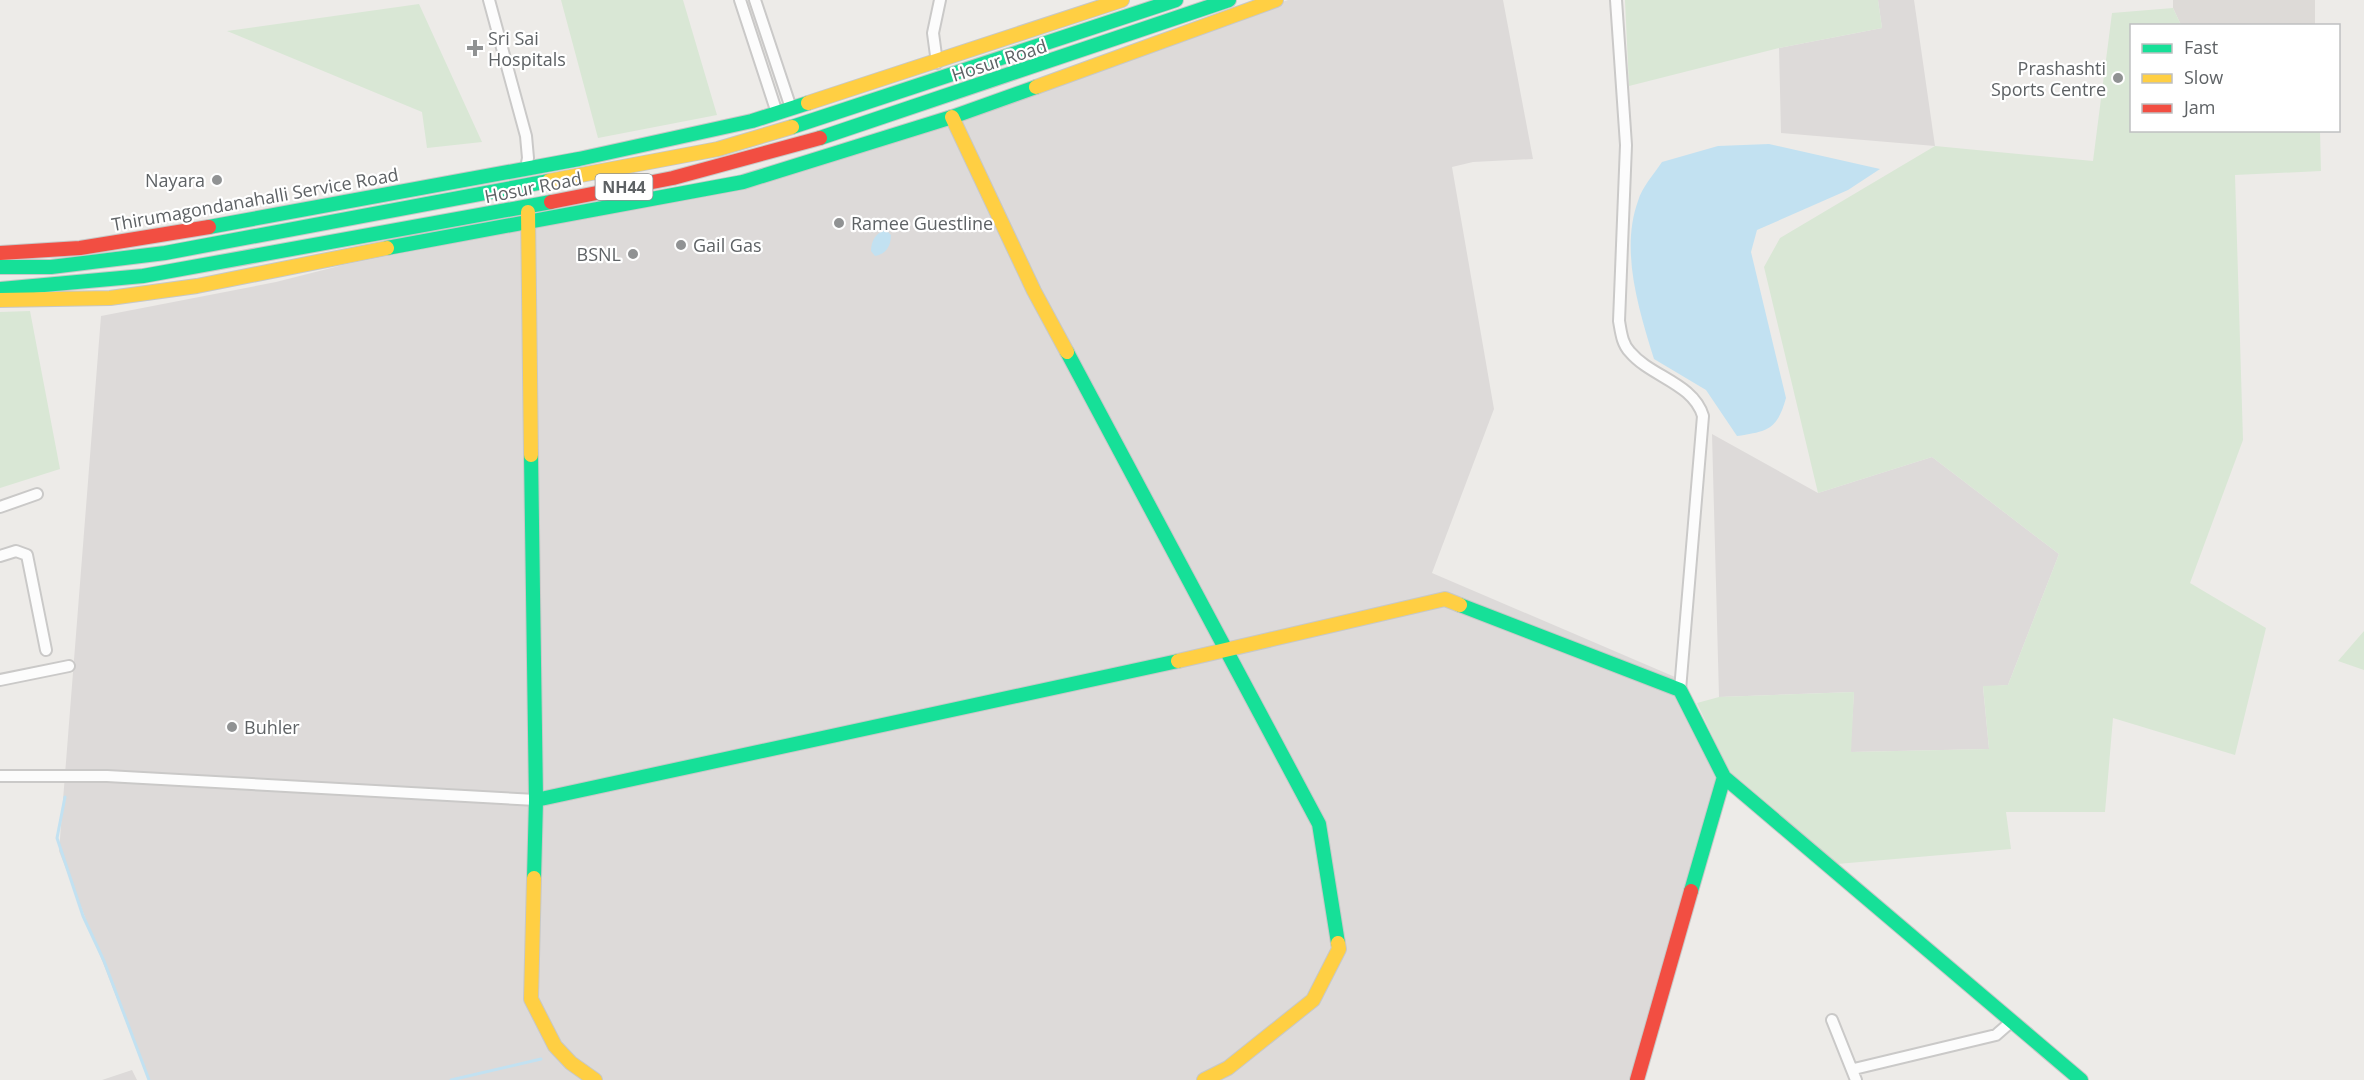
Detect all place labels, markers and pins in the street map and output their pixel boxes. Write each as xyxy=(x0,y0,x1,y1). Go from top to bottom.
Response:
place label: Sri Sai Hospitals xyxy=(488,26,566,71)
marker: Sri Sai Hospitals xyxy=(466,39,484,57)
place label: Prashashti Sports Centre xyxy=(1991,56,2106,101)
marker: Prashashti Sports Centre xyxy=(2111,71,2125,85)
place label: Nayara xyxy=(145,168,205,192)
marker: Nayara xyxy=(210,173,224,187)
place label: Ramee Guestline xyxy=(851,211,993,235)
marker: Ramee Guestline xyxy=(832,216,846,230)
place label: Gail Gas xyxy=(693,233,762,257)
marker: Gail Gas xyxy=(674,238,688,252)
place label: BSNL xyxy=(577,242,621,266)
marker: BSNL xyxy=(626,247,640,261)
place label: Buhler xyxy=(244,715,300,739)
marker: Buhler xyxy=(225,720,239,734)

